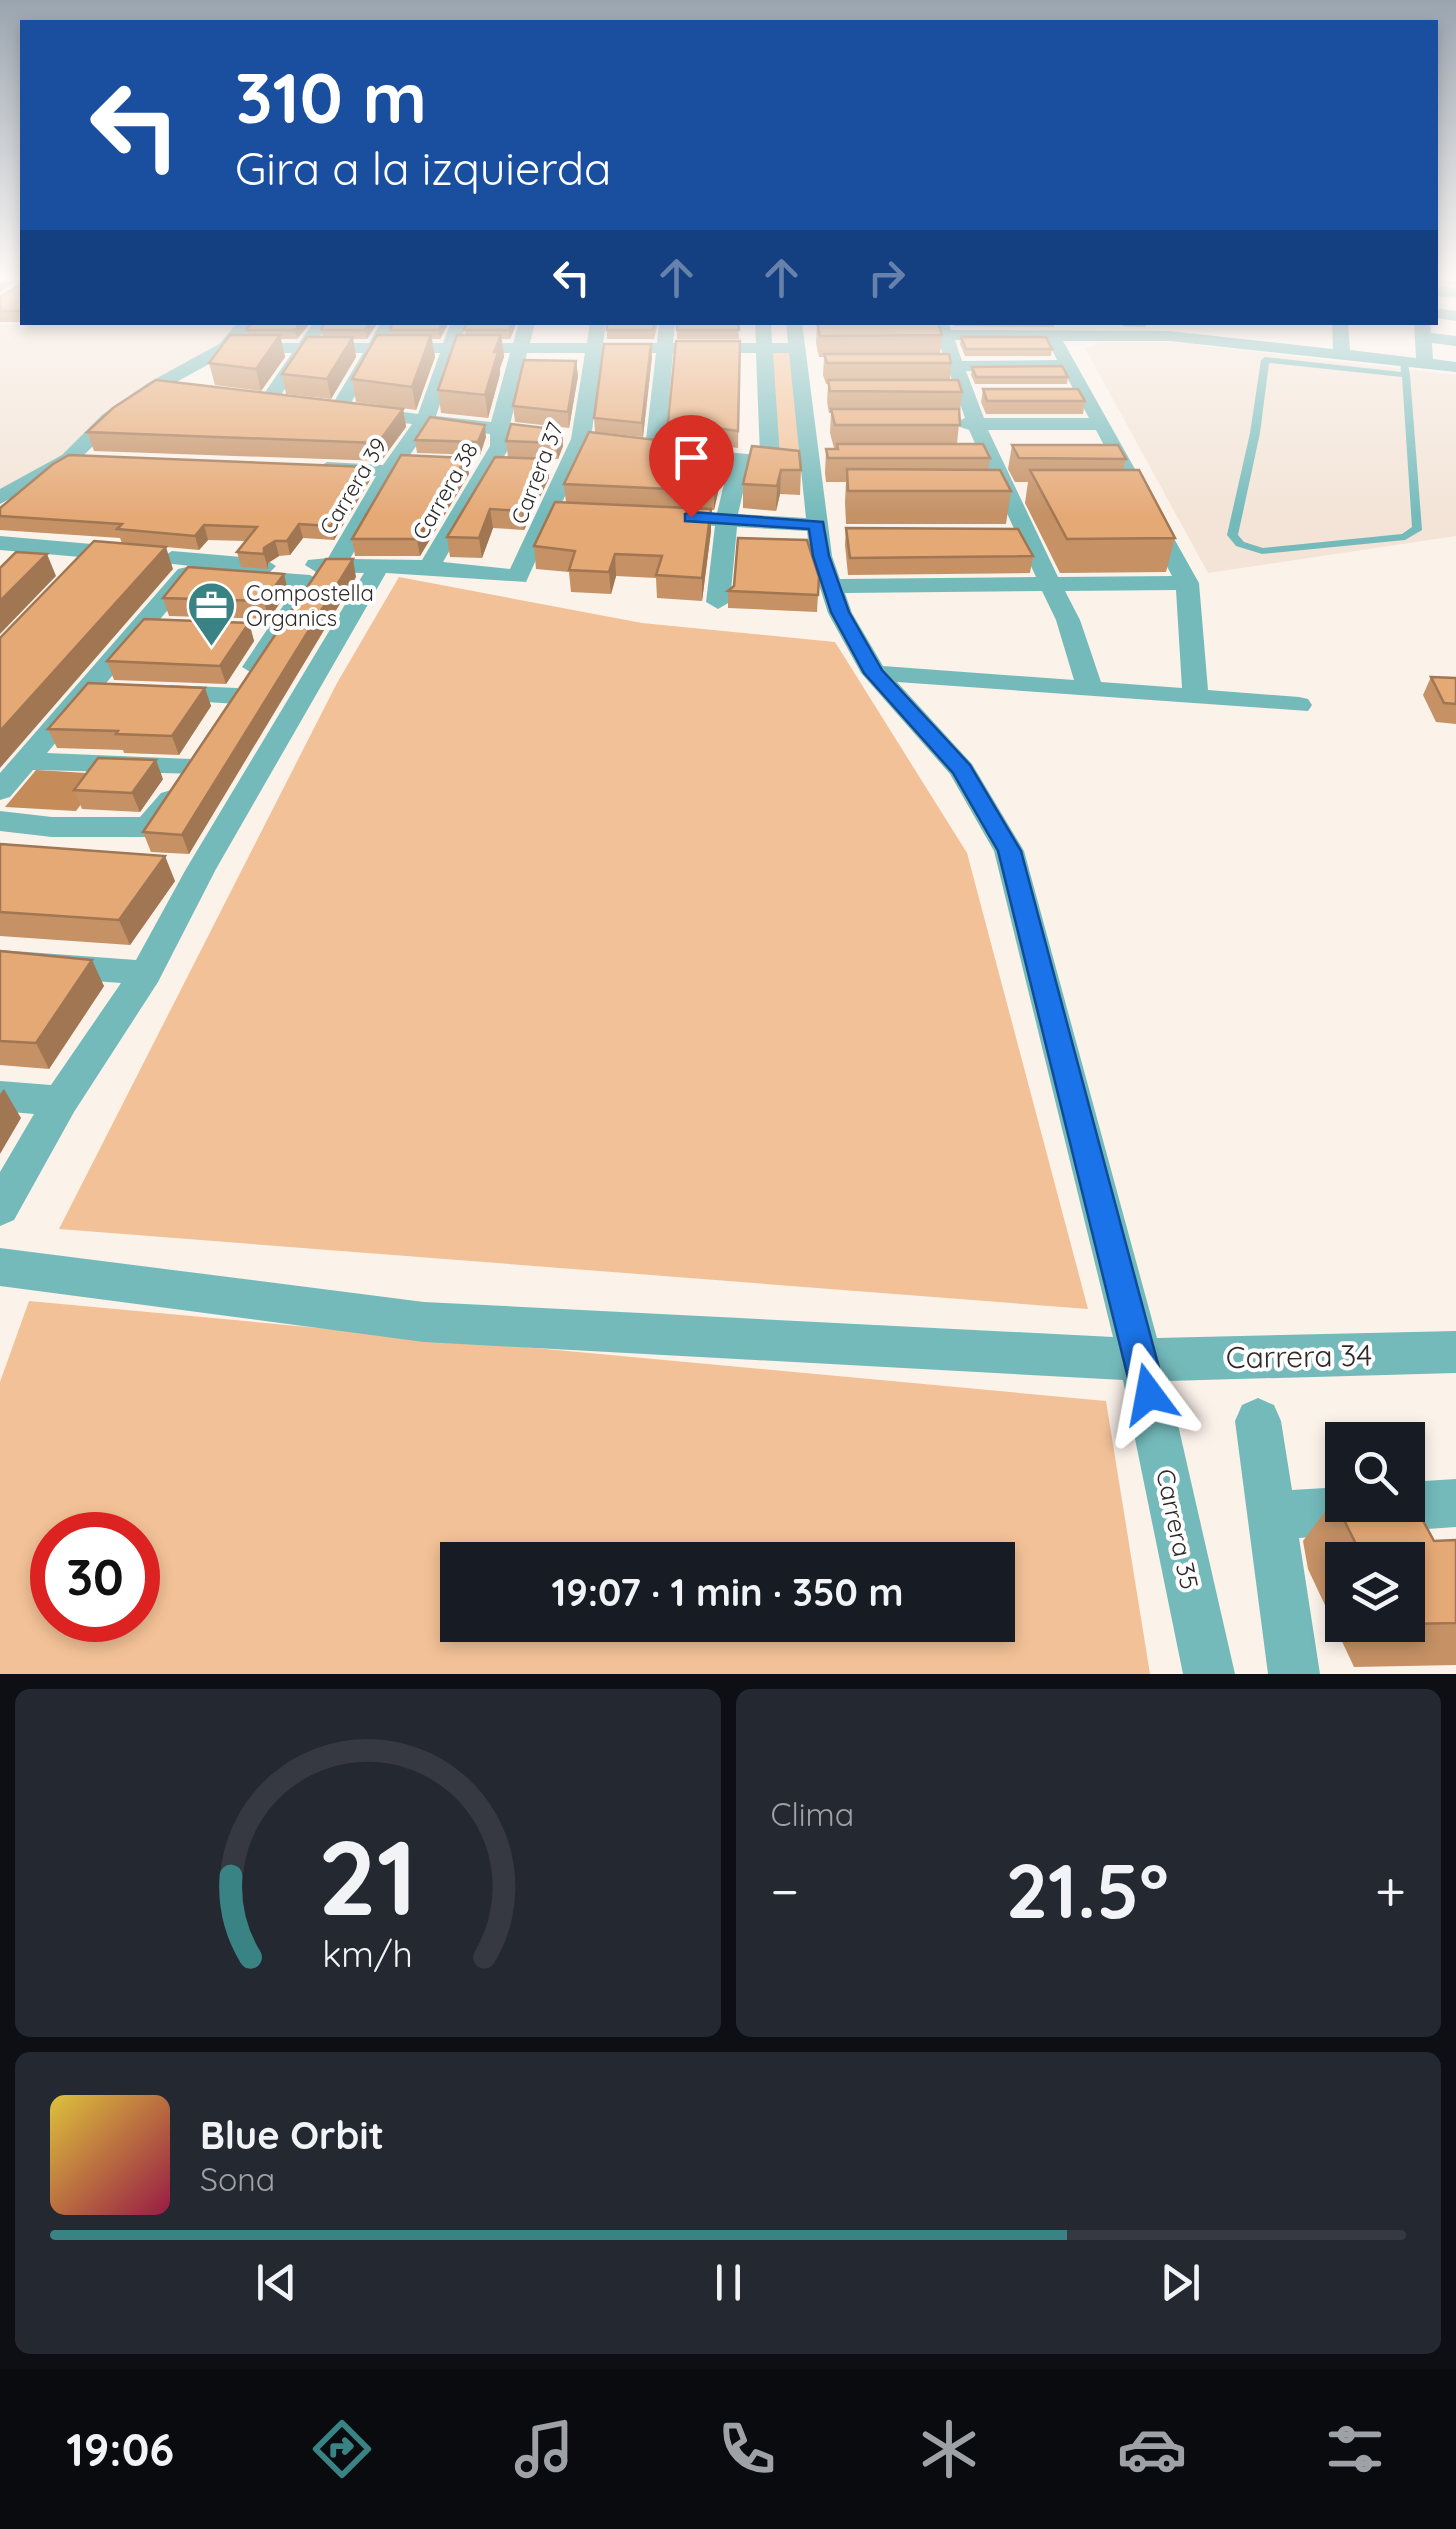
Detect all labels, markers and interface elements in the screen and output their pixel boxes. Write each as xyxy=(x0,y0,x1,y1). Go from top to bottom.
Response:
text: 310 m xyxy=(235,53,427,141)
icon: left xyxy=(70,60,200,190)
text: Gira a la izquierda xyxy=(235,140,611,196)
icon: left xyxy=(544,250,599,305)
icon: ahead xyxy=(649,250,704,305)
icon: ahead xyxy=(754,250,809,305)
icon: right xyxy=(859,250,914,305)
pin xyxy=(649,415,734,518)
street label: Carrera 37 xyxy=(505,418,569,528)
icon: arrive xyxy=(664,430,719,485)
street label: Carrera 39 xyxy=(313,433,393,539)
street label: Carrera 38 xyxy=(406,437,484,545)
place label: Compostella Organics xyxy=(246,579,374,632)
office icon: Compostella Organics xyxy=(185,580,237,648)
street label: Carrera 34 xyxy=(1226,1336,1372,1376)
position arrow xyxy=(1097,1342,1201,1446)
map controls xyxy=(1325,1422,1425,1642)
button: search xyxy=(1325,1422,1425,1522)
street label: Carrera 35 xyxy=(1150,1466,1206,1592)
speed limit sign: 30 xyxy=(30,1512,160,1642)
button: layers xyxy=(1325,1542,1425,1642)
text: 19:07 · 1 min · 350 m xyxy=(551,1568,904,1616)
text: Clima xyxy=(771,1794,854,1834)
text: 21 xyxy=(318,1811,418,1941)
text: 21.5° xyxy=(1005,1843,1169,1937)
text: − xyxy=(771,1856,799,1925)
text: + xyxy=(1375,1856,1406,1925)
text: km/h xyxy=(322,1931,413,1976)
text: Blue Orbit xyxy=(200,2111,384,2159)
text: Sona xyxy=(200,2159,275,2199)
icon: previous xyxy=(249,2255,304,2310)
icon: pause xyxy=(701,2255,756,2310)
icon: next xyxy=(1153,2255,1208,2310)
icon: directions xyxy=(307,2414,377,2484)
icon: music xyxy=(509,2414,579,2484)
icon: phone xyxy=(712,2414,782,2484)
icon: climate xyxy=(914,2414,984,2484)
icon: car xyxy=(1117,2414,1187,2484)
icon: filters xyxy=(1320,2414,1390,2484)
text: 19:06 xyxy=(66,2421,174,2477)

